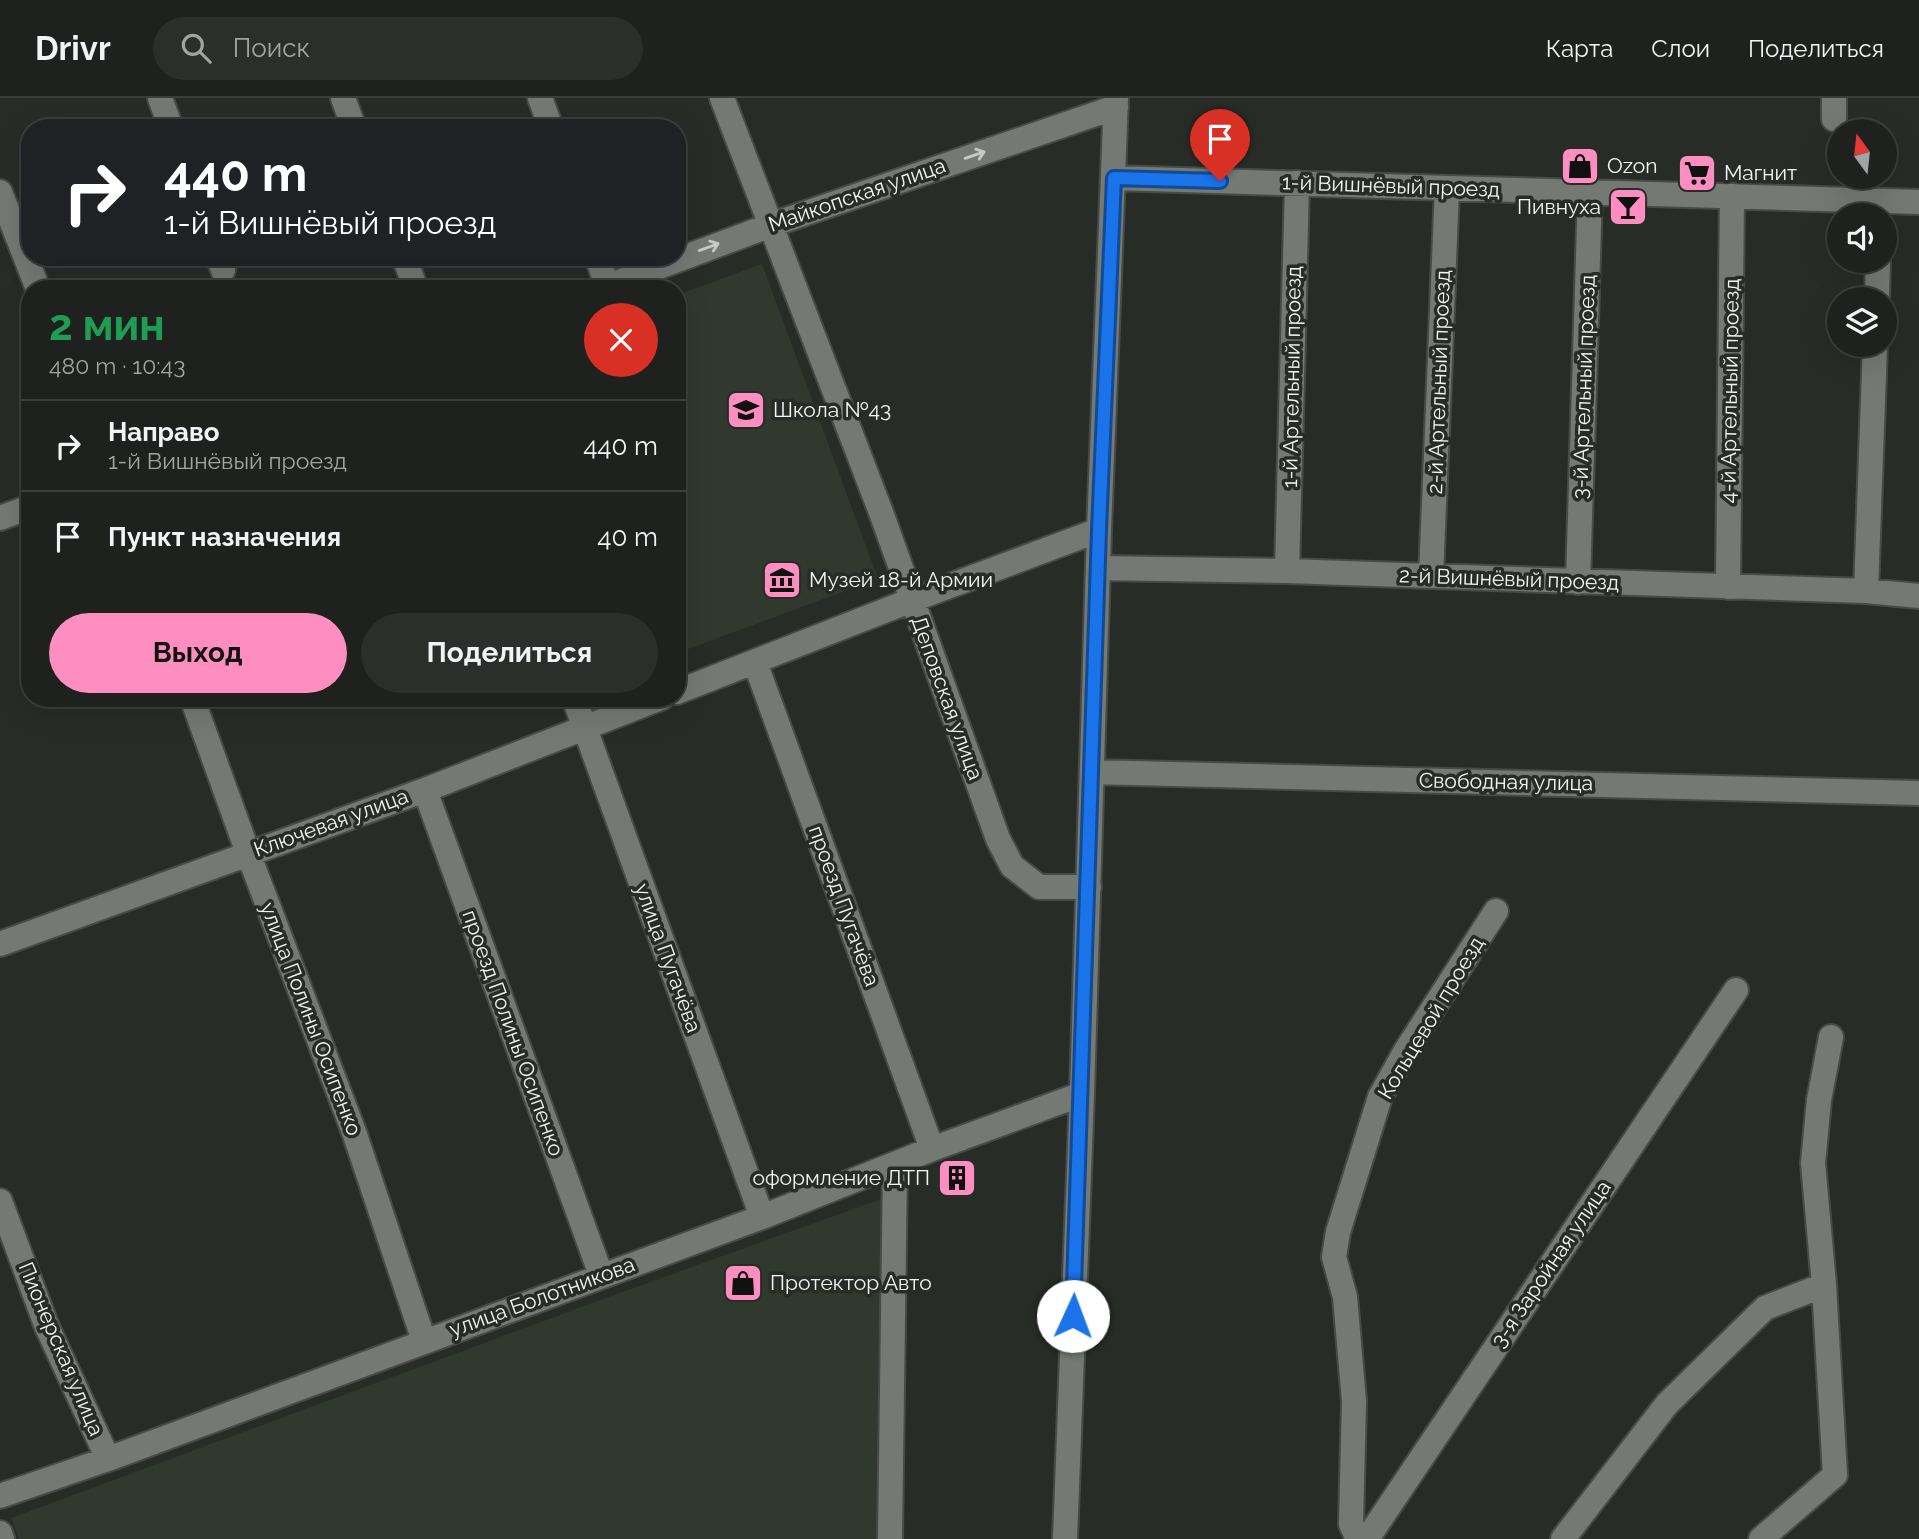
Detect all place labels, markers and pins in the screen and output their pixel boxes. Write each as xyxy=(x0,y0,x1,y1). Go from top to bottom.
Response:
pin xyxy=(1190,109,1250,181)
shop icon: Ozon xyxy=(1559,145,1601,187)
supermarket icon: Магнит xyxy=(1676,152,1718,194)
place label: Ozon xyxy=(1607,153,1658,178)
place label: Магнит xyxy=(1724,160,1797,185)
bar icon: Пивнуха xyxy=(1607,186,1649,228)
place label: Пивнуха xyxy=(1517,194,1601,219)
school or university icon: Школа №43 xyxy=(725,389,767,431)
place label: Школа №43 xyxy=(773,397,891,422)
museum icon: Музей 18-й Армии xyxy=(761,559,803,601)
place label: Музей 18-й Армии xyxy=(809,567,993,592)
building icon: оформление ДТП xyxy=(936,1157,978,1199)
place label: оформление ДТП xyxy=(752,1165,930,1190)
shop icon: Протектор Авто xyxy=(722,1262,764,1304)
place label: Протектор Авто xyxy=(770,1270,932,1295)

